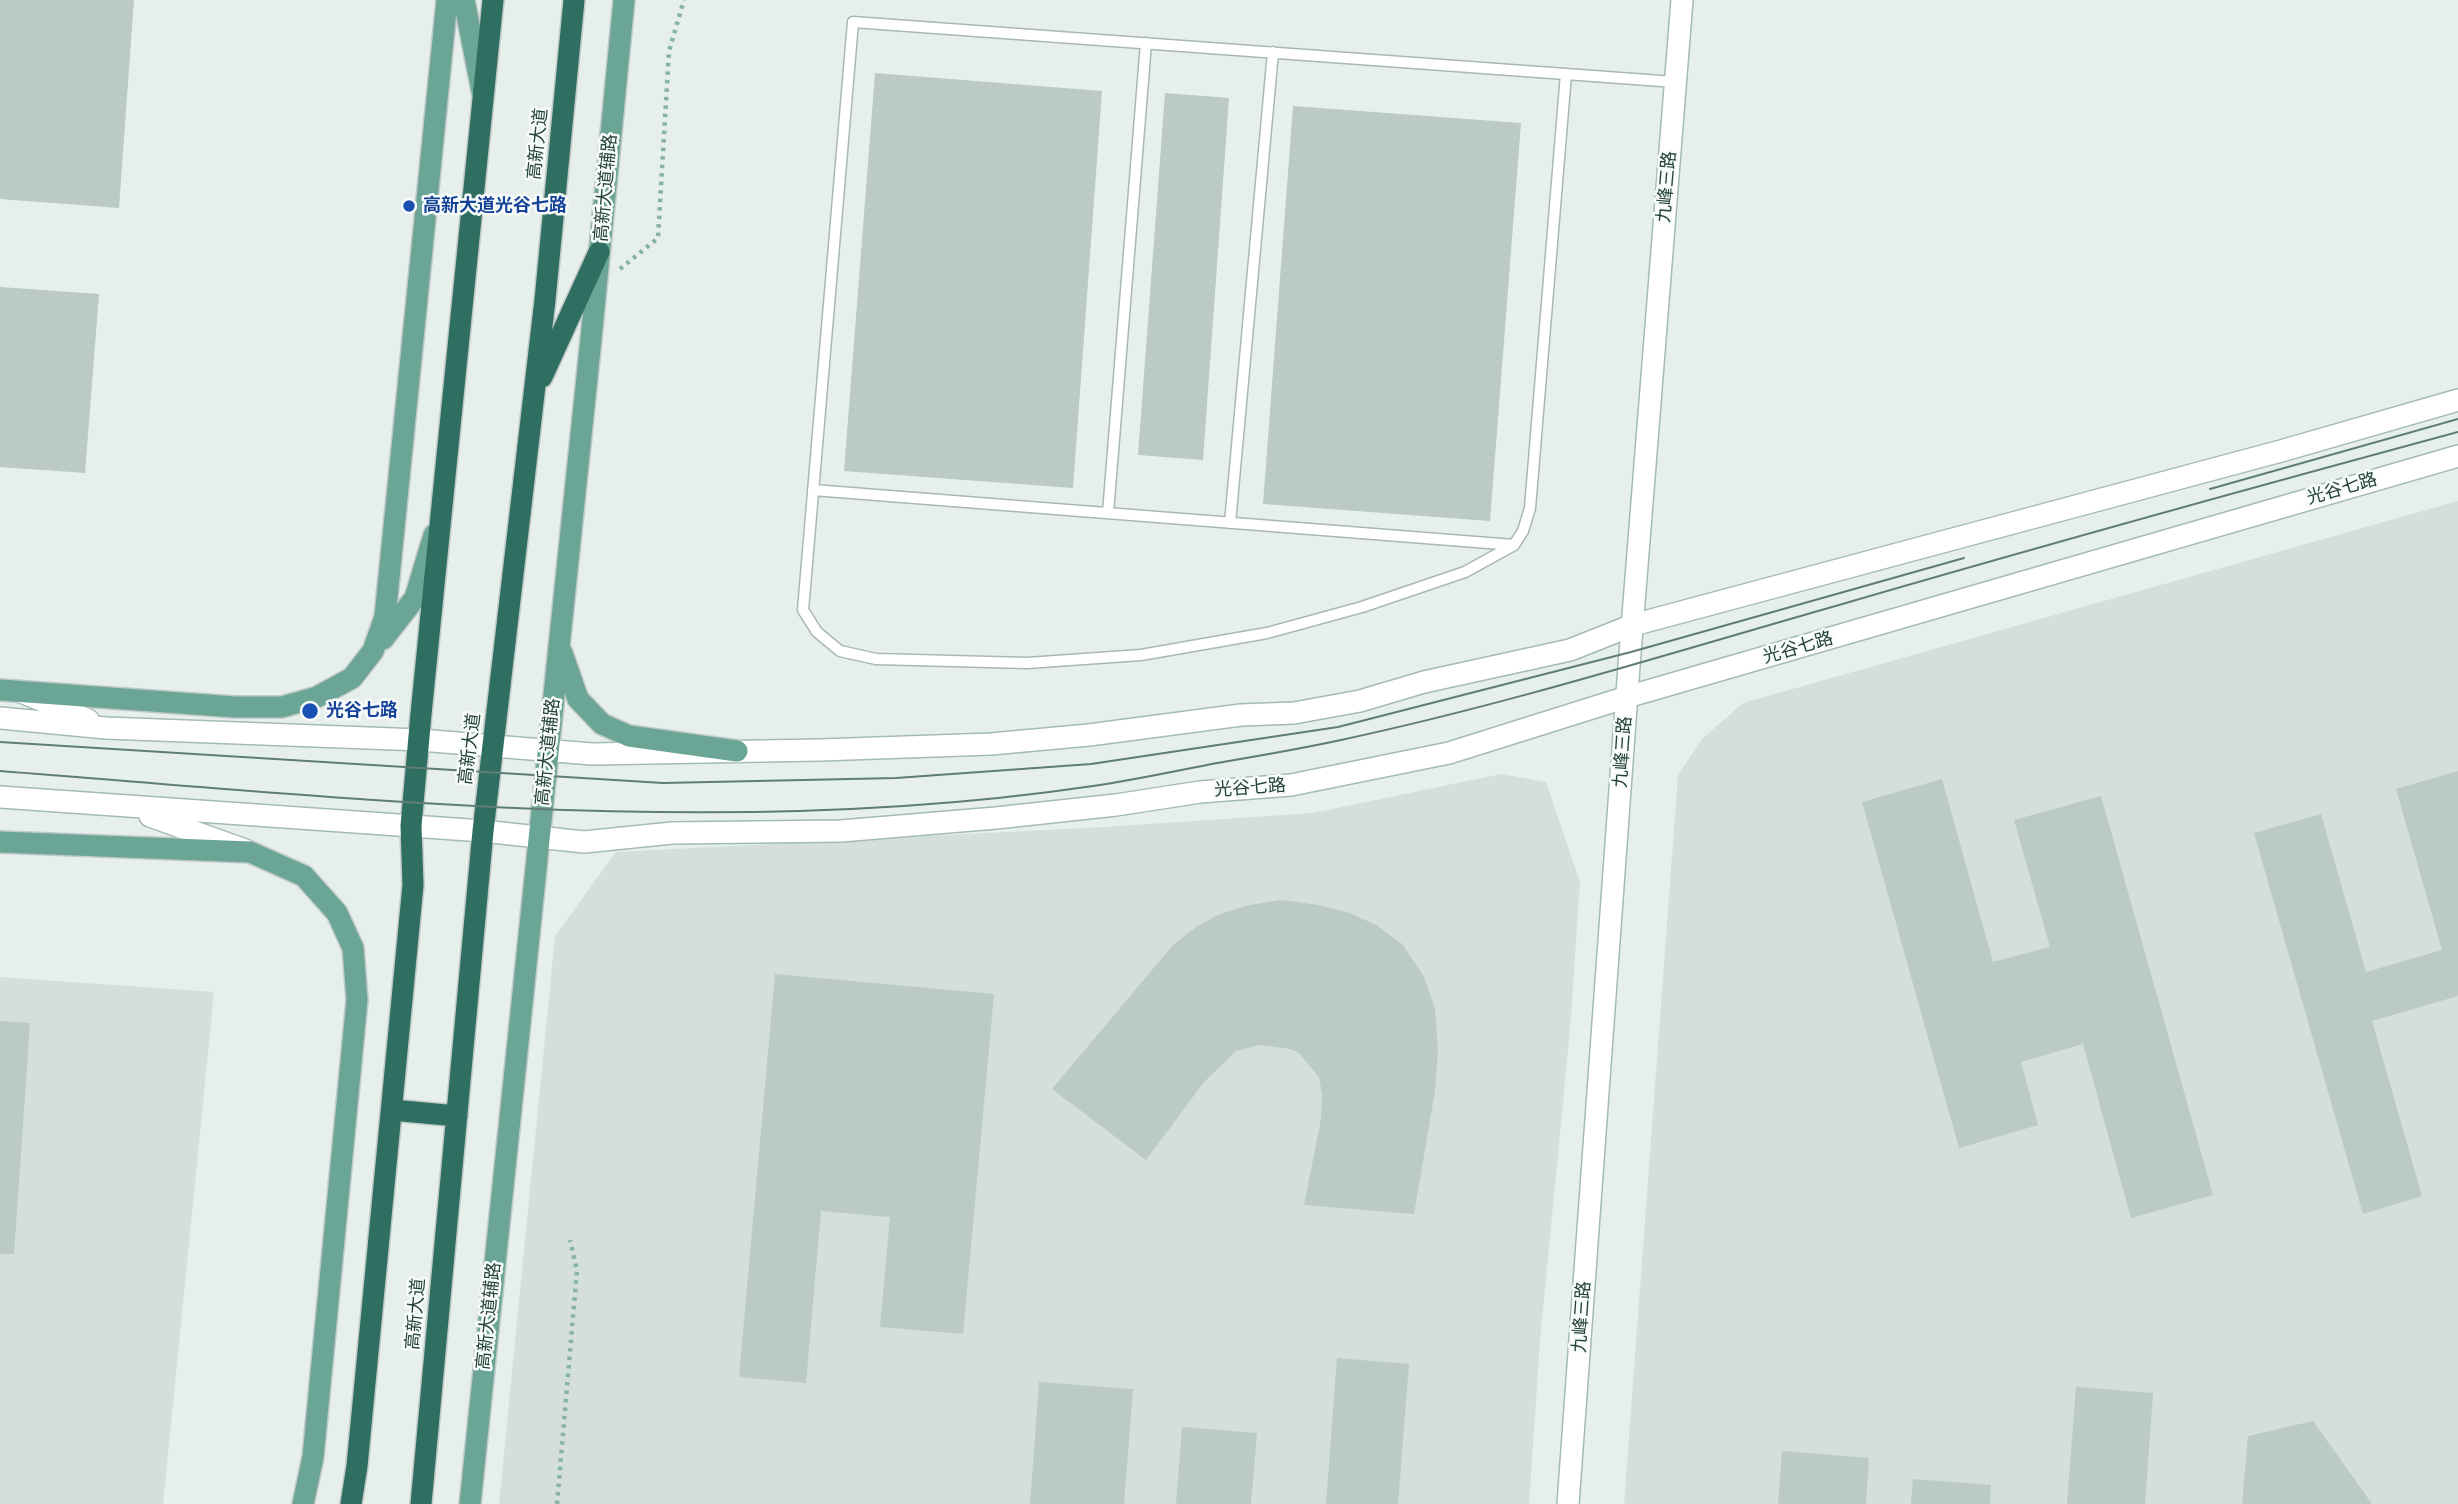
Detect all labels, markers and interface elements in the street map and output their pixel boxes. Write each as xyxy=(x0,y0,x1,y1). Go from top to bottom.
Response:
street label: 高新大道 xyxy=(523,107,553,181)
street label: 高新大道辅路 xyxy=(591,133,621,243)
street label: 九峰三路 xyxy=(1653,150,1681,224)
place label: 高新大道光谷七路 xyxy=(423,195,567,217)
marker: 高新大道光谷七路 xyxy=(401,198,417,214)
street label: 光谷七路 xyxy=(2304,469,2380,509)
street label: 光谷七路 xyxy=(1760,628,1836,668)
street label: 高新大道辅路 xyxy=(532,697,564,807)
place label: 光谷七路 xyxy=(326,700,398,722)
marker: 光谷七路 xyxy=(300,701,320,721)
street label: 高新大道 xyxy=(455,712,485,786)
street label: 九峰三路 xyxy=(1610,715,1636,789)
street label: 光谷七路 xyxy=(1213,775,1287,801)
street label: 高新大道辅路 xyxy=(473,1261,505,1371)
street label: 高新大道 xyxy=(402,1277,430,1351)
street label: 九峰三路 xyxy=(1569,1280,1595,1354)

